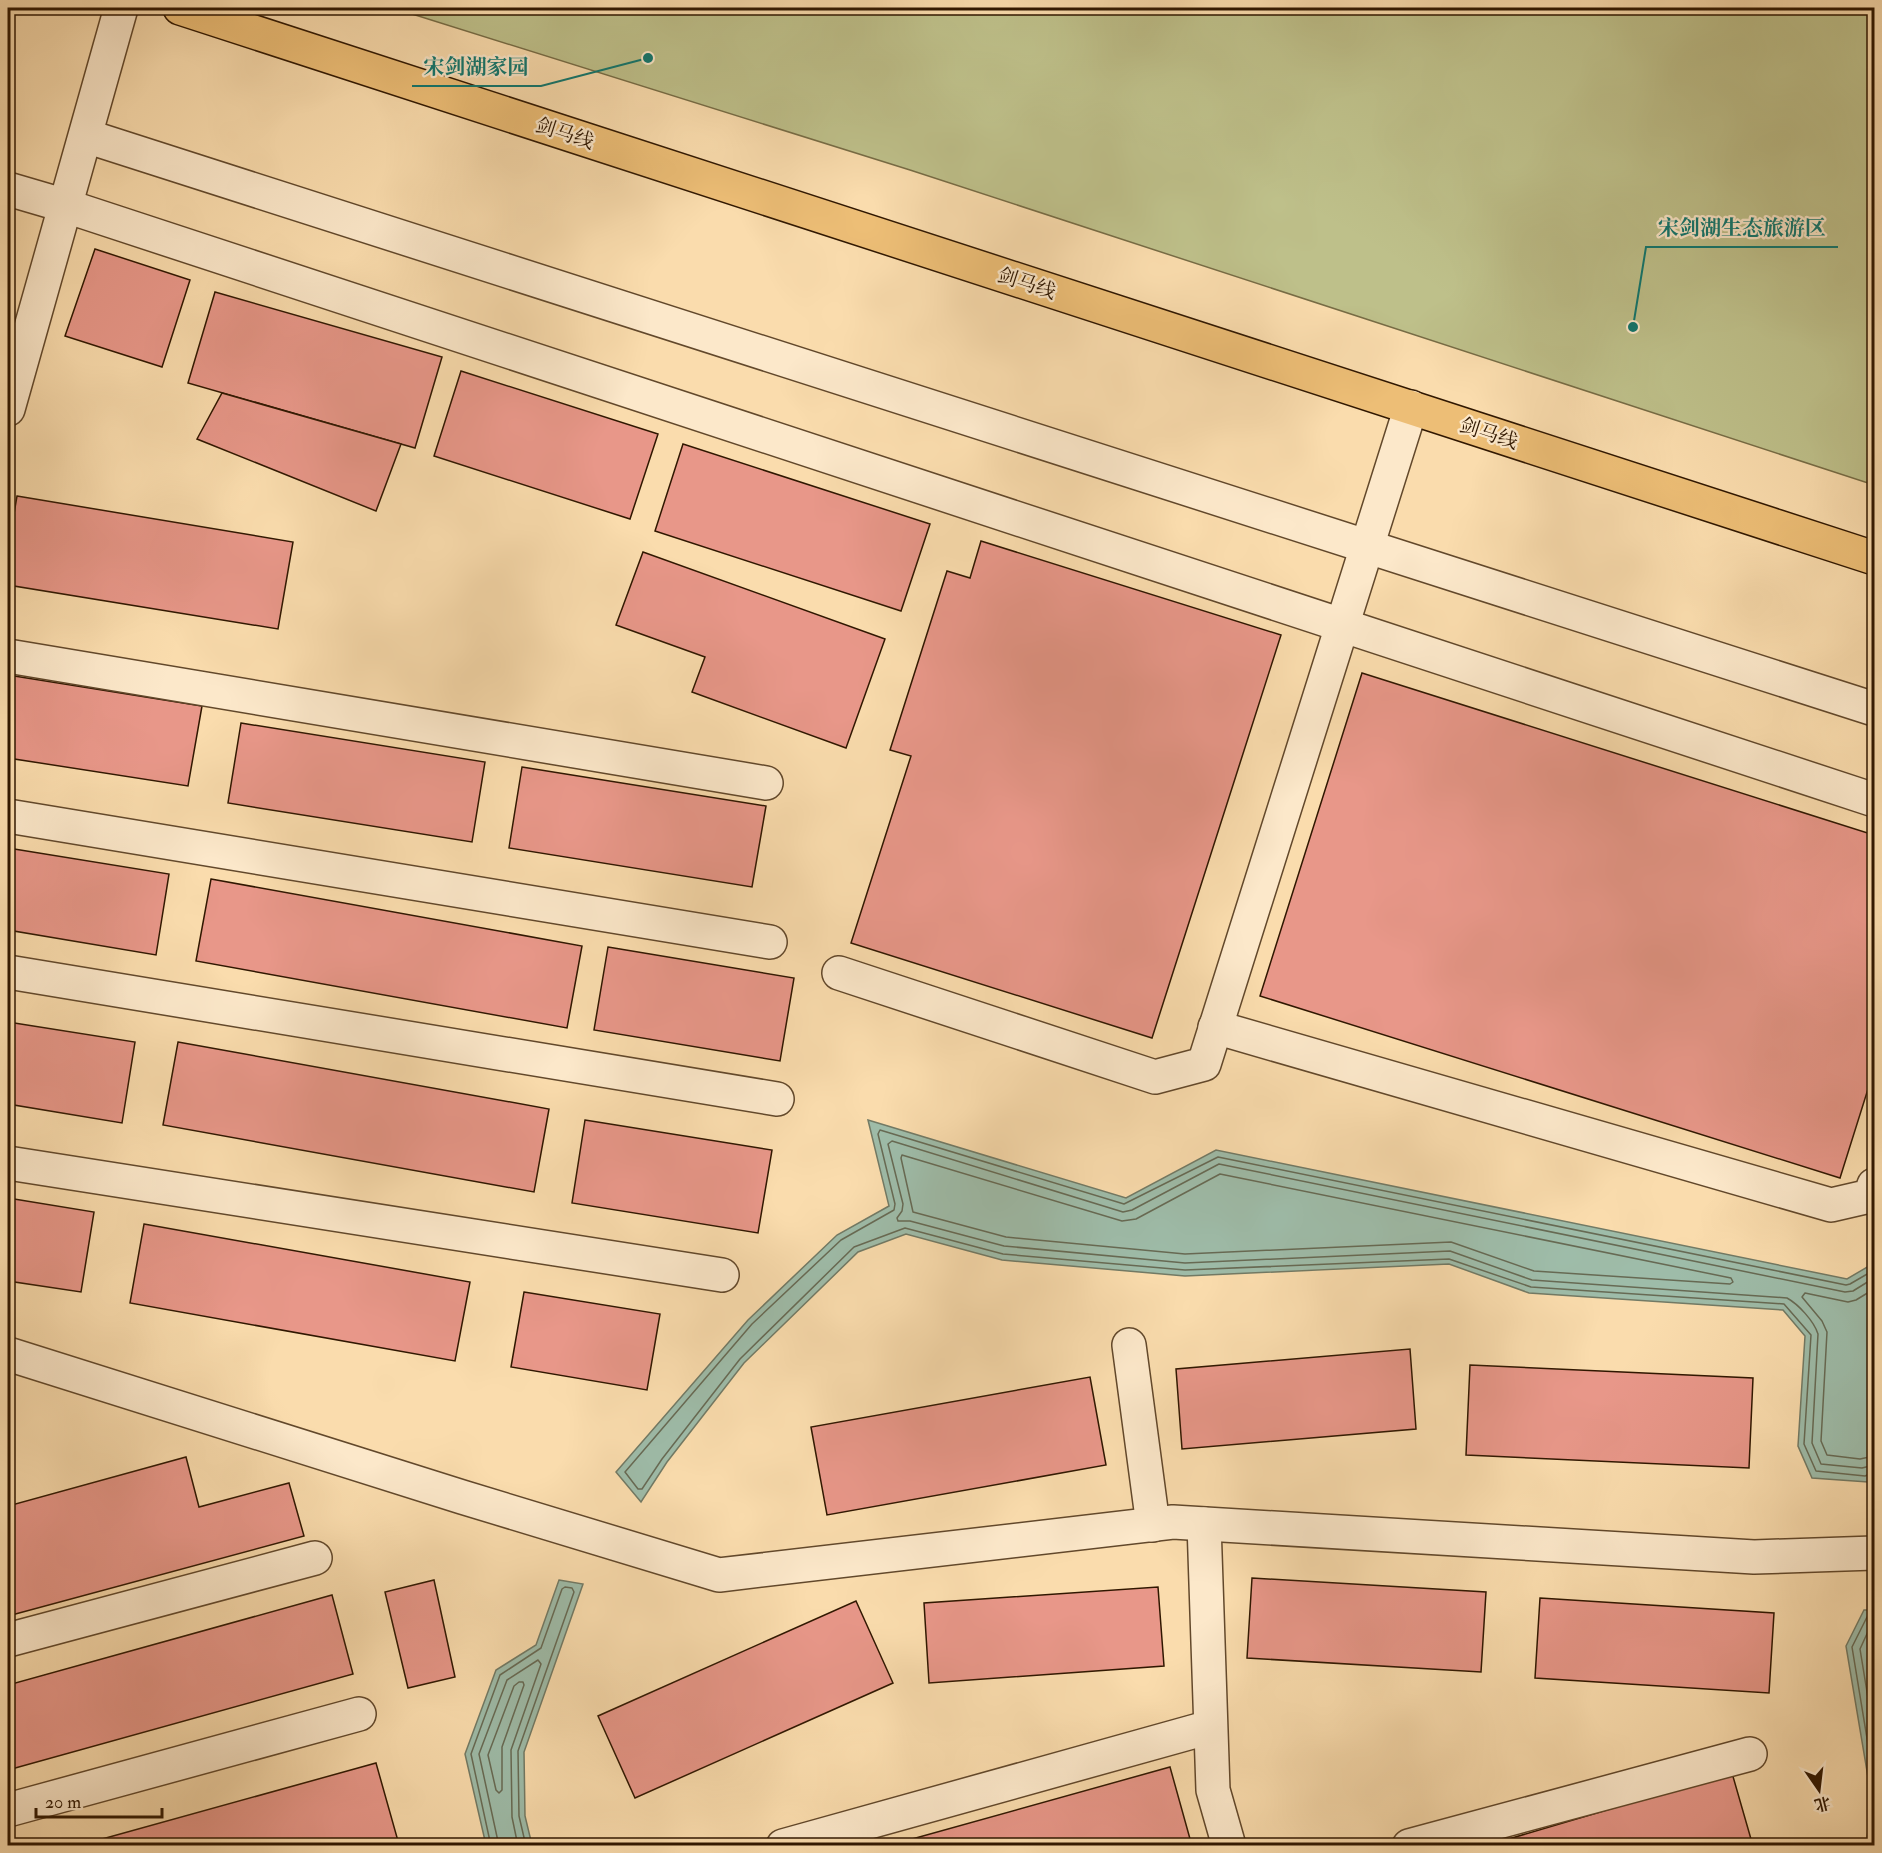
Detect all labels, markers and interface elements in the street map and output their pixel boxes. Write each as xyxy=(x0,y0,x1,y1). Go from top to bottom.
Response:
callout: 宋剑湖家园 xyxy=(412,47,541,86)
text: 宋剑湖家园 xyxy=(424,54,529,81)
street label: 剑马线 xyxy=(532,112,597,155)
callout: 宋剑湖生态旅游区 xyxy=(1646,208,1838,247)
text: 宋剑湖生态旅游区 xyxy=(1658,215,1826,242)
street label: 剑马线 xyxy=(994,262,1059,305)
street label: 剑马线 xyxy=(1456,412,1521,455)
north arrow xyxy=(1789,1760,1849,1820)
scale bar xyxy=(36,1781,162,1819)
text: 20 m xyxy=(45,1791,81,1814)
text: 北 xyxy=(1812,1792,1833,1815)

